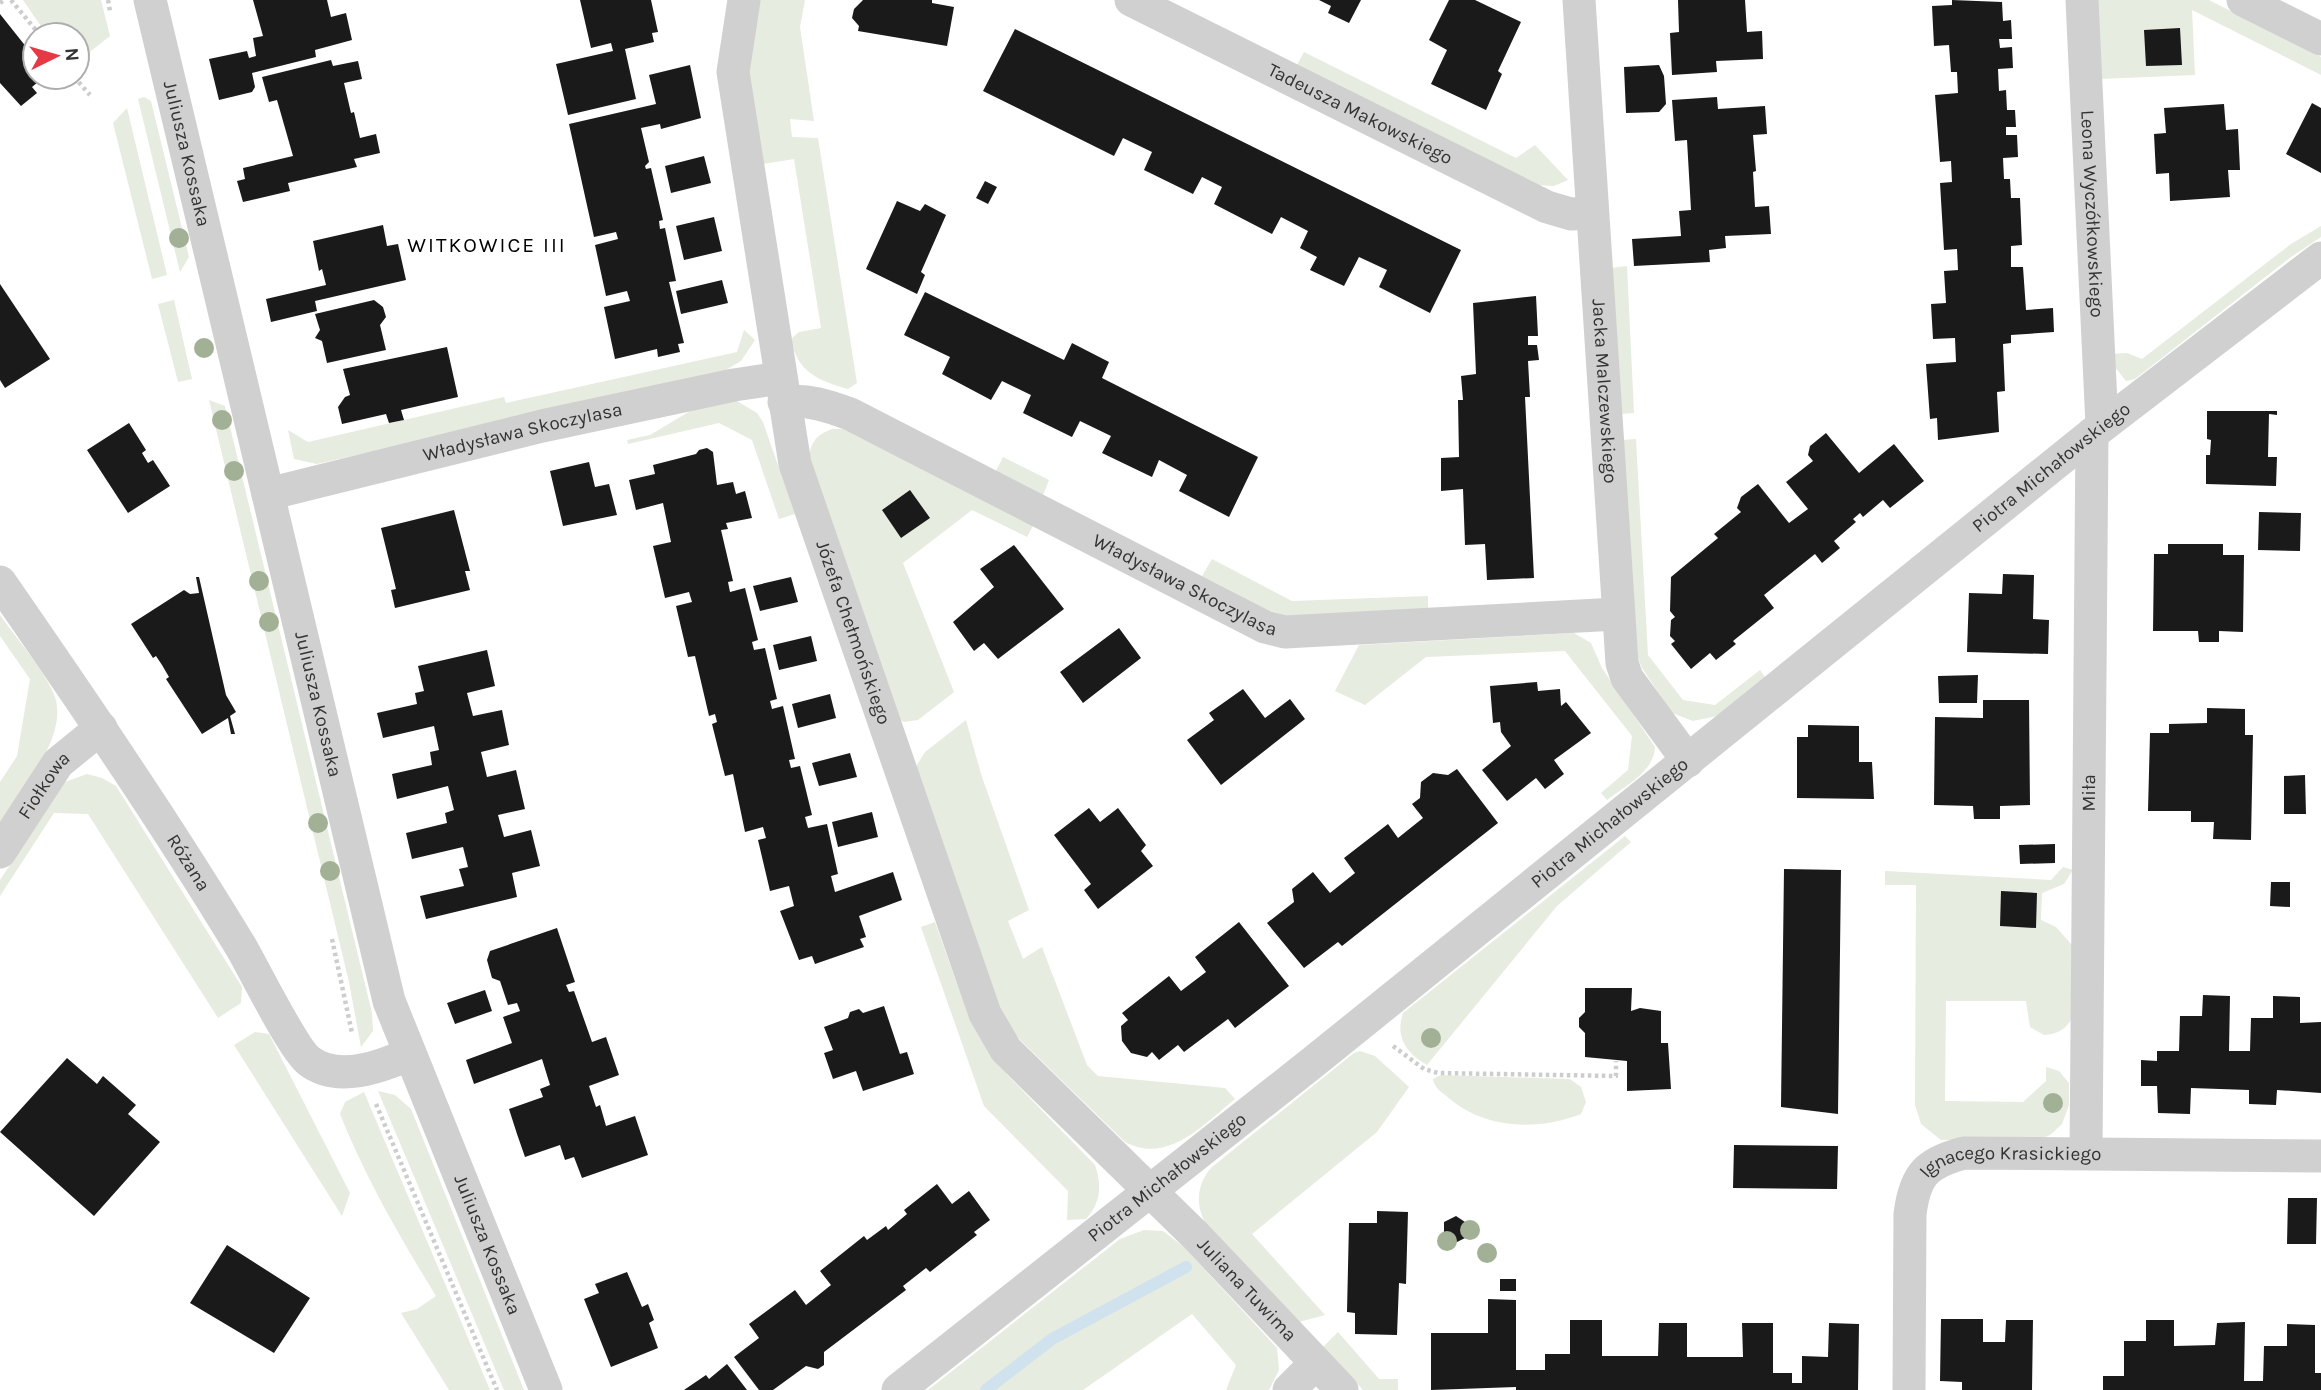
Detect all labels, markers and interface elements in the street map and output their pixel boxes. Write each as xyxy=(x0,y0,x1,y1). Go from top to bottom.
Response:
north arrow xyxy=(21,21,91,91)
text: N xyxy=(60,47,83,62)
street label: Tadeusza Makowskiego xyxy=(1264,59,1456,169)
street label: Juliusza Kossaka xyxy=(159,79,215,229)
street label: Leona Wyczółkowskiego xyxy=(2076,109,2108,318)
district label: WITKOWICE III xyxy=(407,233,567,257)
street label: Jacka Malczewskiego xyxy=(1587,298,1621,484)
street label: Władysława Skoczylasa xyxy=(421,398,624,466)
street label: Piotra Michałowskiego xyxy=(1968,398,2135,537)
street label: Władysława Skoczylasa xyxy=(1089,529,1279,641)
street label: Józefa Chełmońskiego xyxy=(811,537,895,728)
street label: Juliusza Kossaka xyxy=(290,629,346,779)
street label: Fiołkowa xyxy=(14,747,74,823)
street label: Piotra Michałowskiego xyxy=(1527,753,1693,893)
street label: Miła xyxy=(2078,774,2100,812)
street label: Różana xyxy=(162,830,215,895)
street label: Piotra Michałowskiego xyxy=(1083,1108,1251,1247)
street label: Ignacego Krasickiego xyxy=(1914,1142,2101,1182)
street label: Juliusza Kossaka xyxy=(449,1171,526,1318)
street label: Juliana Tuwima xyxy=(1193,1233,1301,1346)

